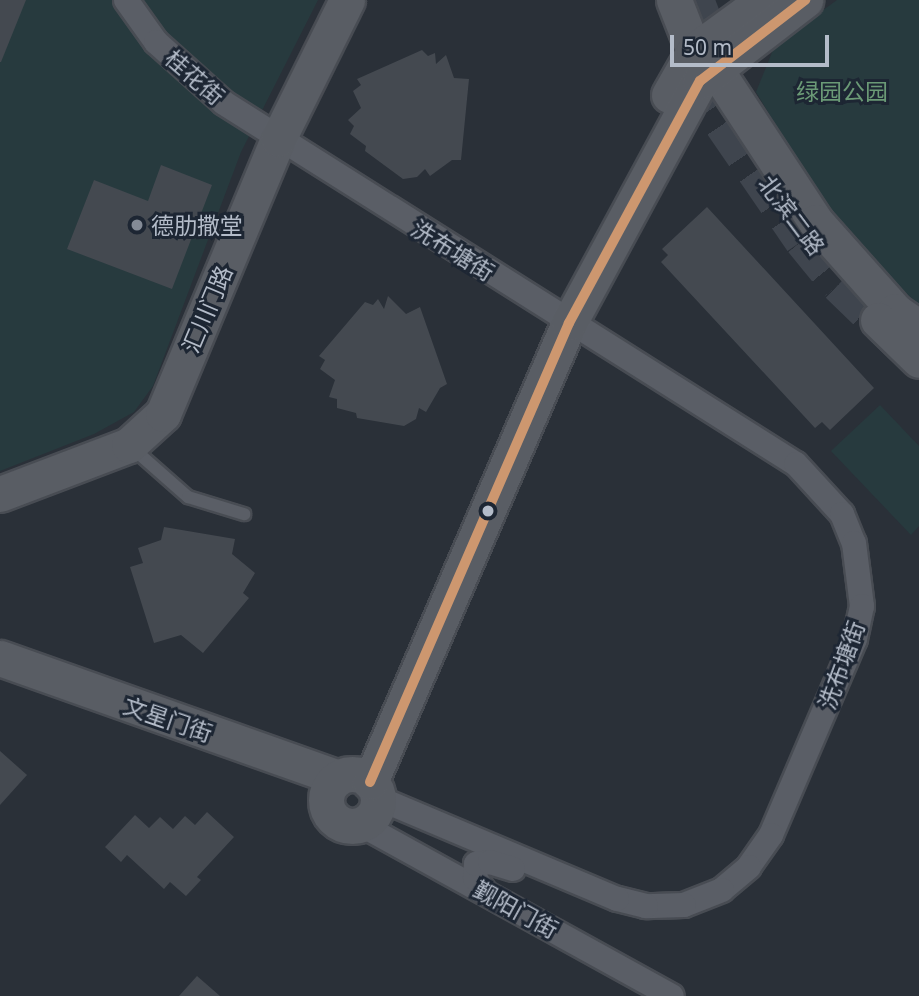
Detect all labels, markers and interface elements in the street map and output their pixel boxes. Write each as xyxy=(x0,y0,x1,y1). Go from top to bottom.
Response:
scale bar xyxy=(674,21,833,65)
text: 50 m xyxy=(683,33,732,61)
street label: 桂花街 xyxy=(160,44,230,110)
park label: 绿园公园 xyxy=(796,77,888,105)
street label: 北滨二路 xyxy=(753,170,831,260)
place label: 德肋撒堂 xyxy=(151,211,243,239)
street label: 洗布塘街 xyxy=(407,214,499,286)
marker: 德肋撒堂 xyxy=(129,217,145,233)
street label: 汇川门路 xyxy=(176,261,238,357)
unlabelled marker xyxy=(481,504,495,518)
street label: 洗布塘街 xyxy=(812,617,870,713)
street label: 文星门街 xyxy=(120,691,216,747)
street label: 觐阳门街 xyxy=(469,875,563,943)

